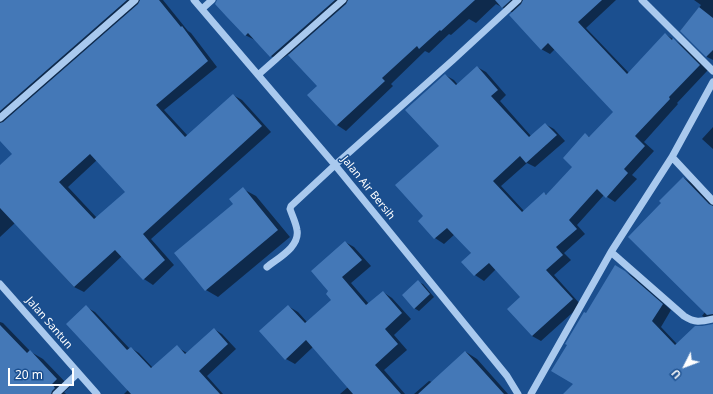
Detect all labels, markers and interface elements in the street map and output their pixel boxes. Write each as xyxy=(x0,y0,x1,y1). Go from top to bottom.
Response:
street label: Jalan Air Bersih xyxy=(338,154,398,222)
street label: Jalan Santun xyxy=(23,294,75,352)
north arrow xyxy=(665,346,705,386)
scale bar xyxy=(10,360,76,386)
text: 20 m xyxy=(15,366,43,383)
text: U xyxy=(667,366,684,382)

